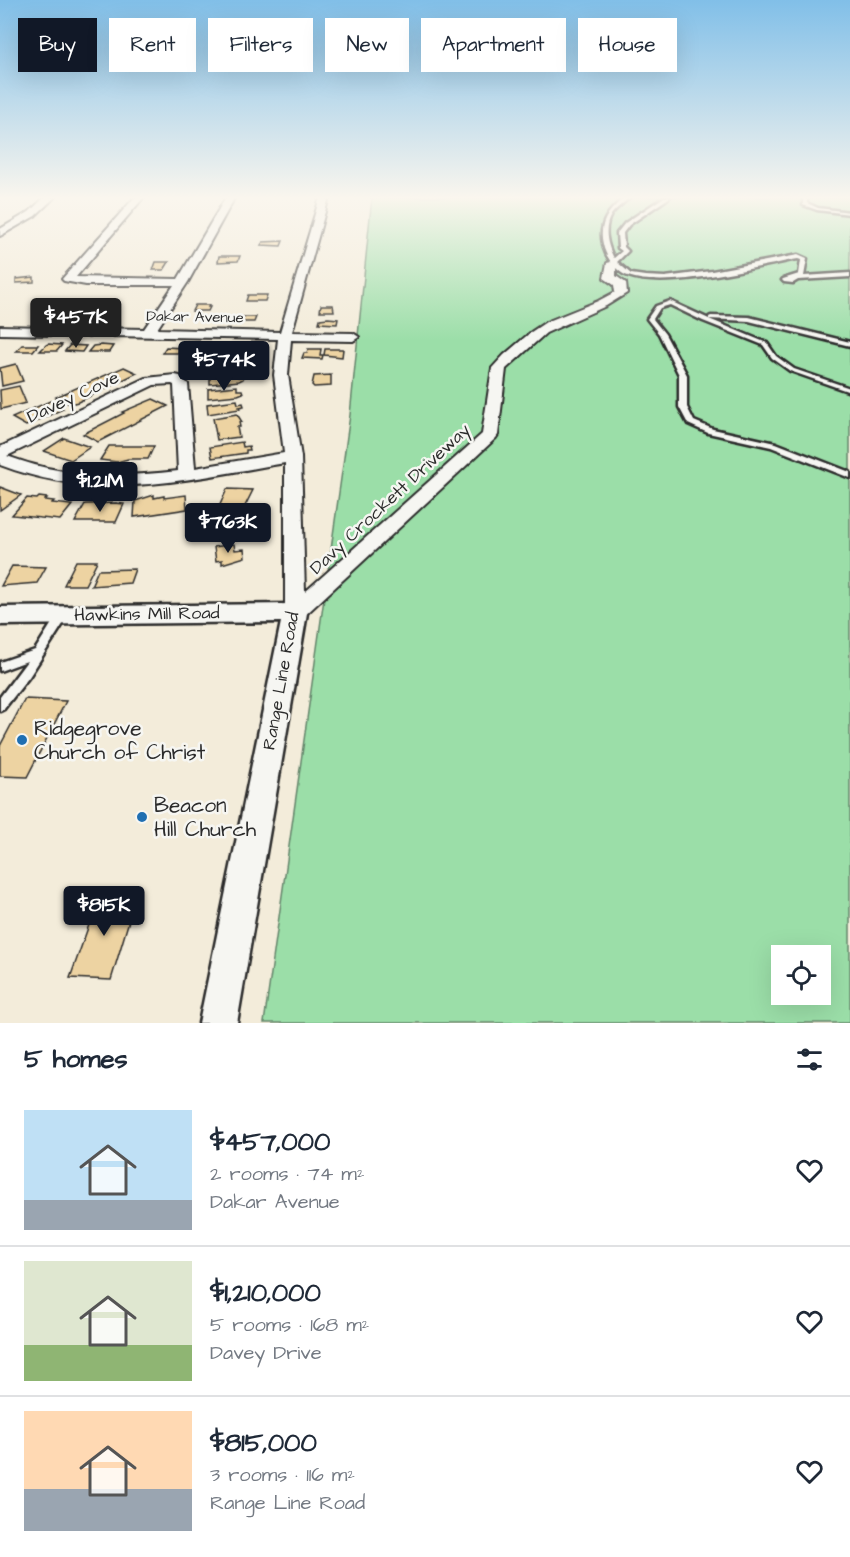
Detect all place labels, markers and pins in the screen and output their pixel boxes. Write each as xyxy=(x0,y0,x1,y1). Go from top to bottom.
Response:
pin: $457K xyxy=(34,298,118,349)
pin: $574K xyxy=(182,341,266,392)
pin: $1.21M xyxy=(51,462,149,513)
pin: $763K xyxy=(186,503,270,554)
place label: Ridgegrove Church of Christ xyxy=(34,714,206,767)
marker: Ridgegrove Church of Christ xyxy=(15,733,29,747)
place label: Beacon Hill Church xyxy=(154,791,257,844)
marker: Beacon Hill Church xyxy=(135,810,149,824)
pin: $815K xyxy=(62,886,146,937)

